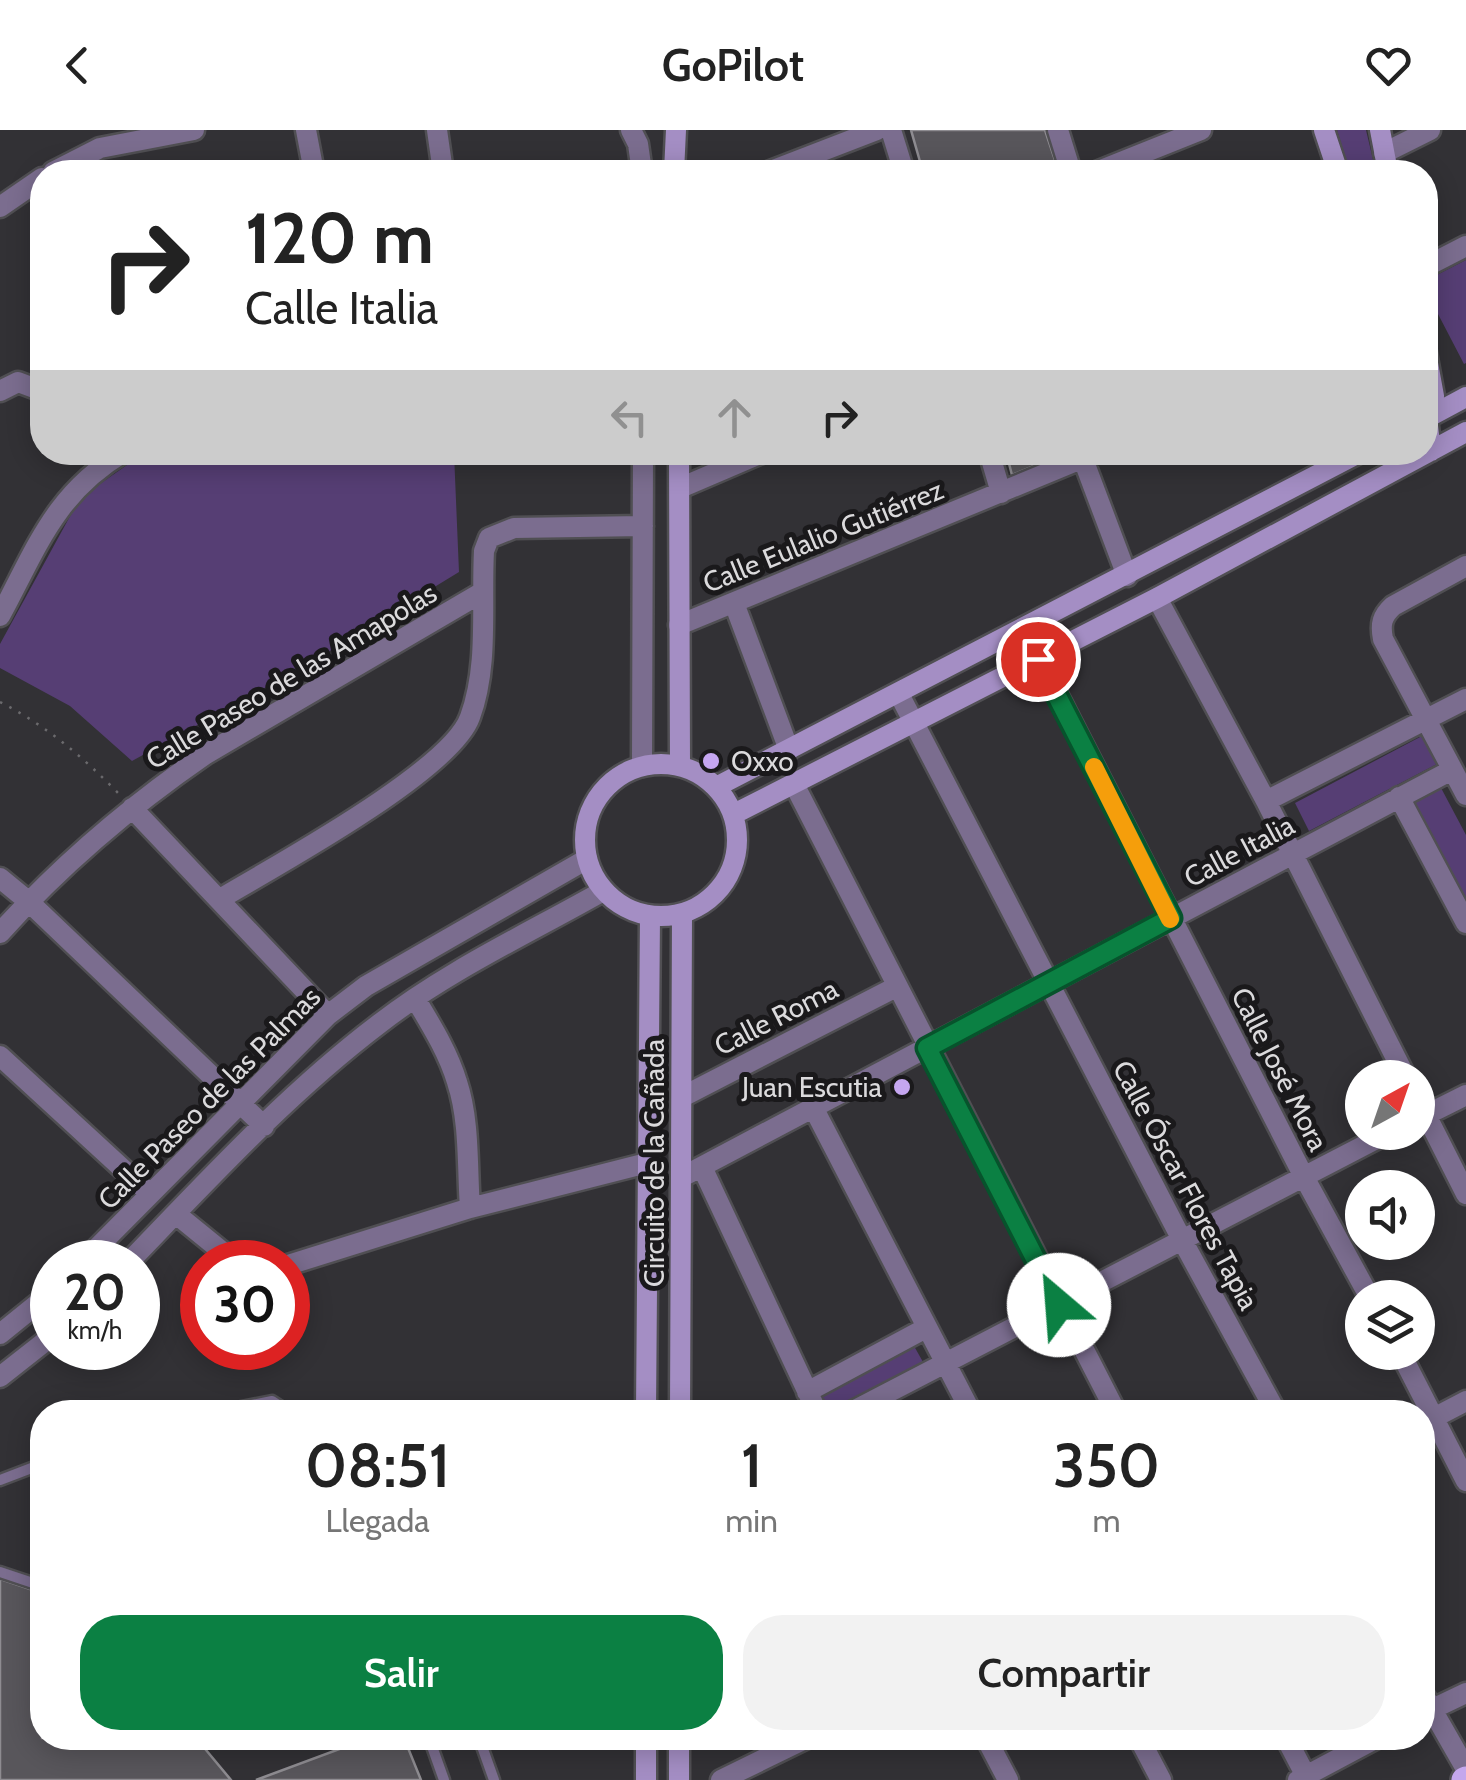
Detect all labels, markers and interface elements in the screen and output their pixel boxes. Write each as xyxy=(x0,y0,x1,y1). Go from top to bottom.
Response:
icon: back xyxy=(50,38,105,93)
text: GoPilot xyxy=(662,38,804,92)
icon: heart xyxy=(1361,38,1416,93)
text: 120 m xyxy=(245,195,434,281)
icon: right xyxy=(80,200,210,330)
text: Calle Italia xyxy=(245,281,438,335)
icon: left xyxy=(602,390,657,445)
icon: ahead xyxy=(707,390,762,445)
icon: right xyxy=(812,390,867,445)
street label: Calle Eulalio Gutiérrez xyxy=(698,472,948,600)
street label: Calle Paseo de las Amapolas xyxy=(139,576,443,776)
pin xyxy=(996,617,1081,702)
icon: arrive xyxy=(1011,632,1066,687)
place label: Oxxo xyxy=(731,744,794,778)
marker: Oxxo xyxy=(700,750,722,772)
street label: Calle Italia xyxy=(1178,808,1301,894)
street label: Calle Roma xyxy=(709,971,844,1063)
street label: Calle Paseo de las Palmas xyxy=(91,980,327,1216)
street label: Calle José Mora xyxy=(1224,982,1336,1157)
street label: Circuito de la Cañada xyxy=(637,1038,671,1287)
street label: Calle Óscar Flores Tapia xyxy=(1106,1054,1266,1316)
north arrow xyxy=(1345,1060,1435,1150)
map controls xyxy=(1345,1060,1435,1370)
place label: Juan Escutia xyxy=(741,1070,883,1104)
marker: Juan Escutia xyxy=(891,1076,913,1098)
button: sound xyxy=(1345,1170,1435,1260)
speed limit sign: 30 xyxy=(180,1240,310,1370)
position arrow xyxy=(1007,1253,1111,1357)
text: 20 xyxy=(64,1262,126,1323)
button: layers xyxy=(1345,1280,1435,1370)
text: km/h xyxy=(68,1315,122,1345)
text: 08:51 xyxy=(305,1429,450,1502)
text: 1 xyxy=(741,1429,762,1502)
text: 350 xyxy=(1053,1429,1160,1502)
text: Llegada xyxy=(325,1501,430,1540)
text: min xyxy=(725,1501,778,1540)
text: m xyxy=(1092,1501,1121,1540)
button: Salir xyxy=(80,1615,723,1730)
button: Compartir xyxy=(743,1615,1385,1730)

